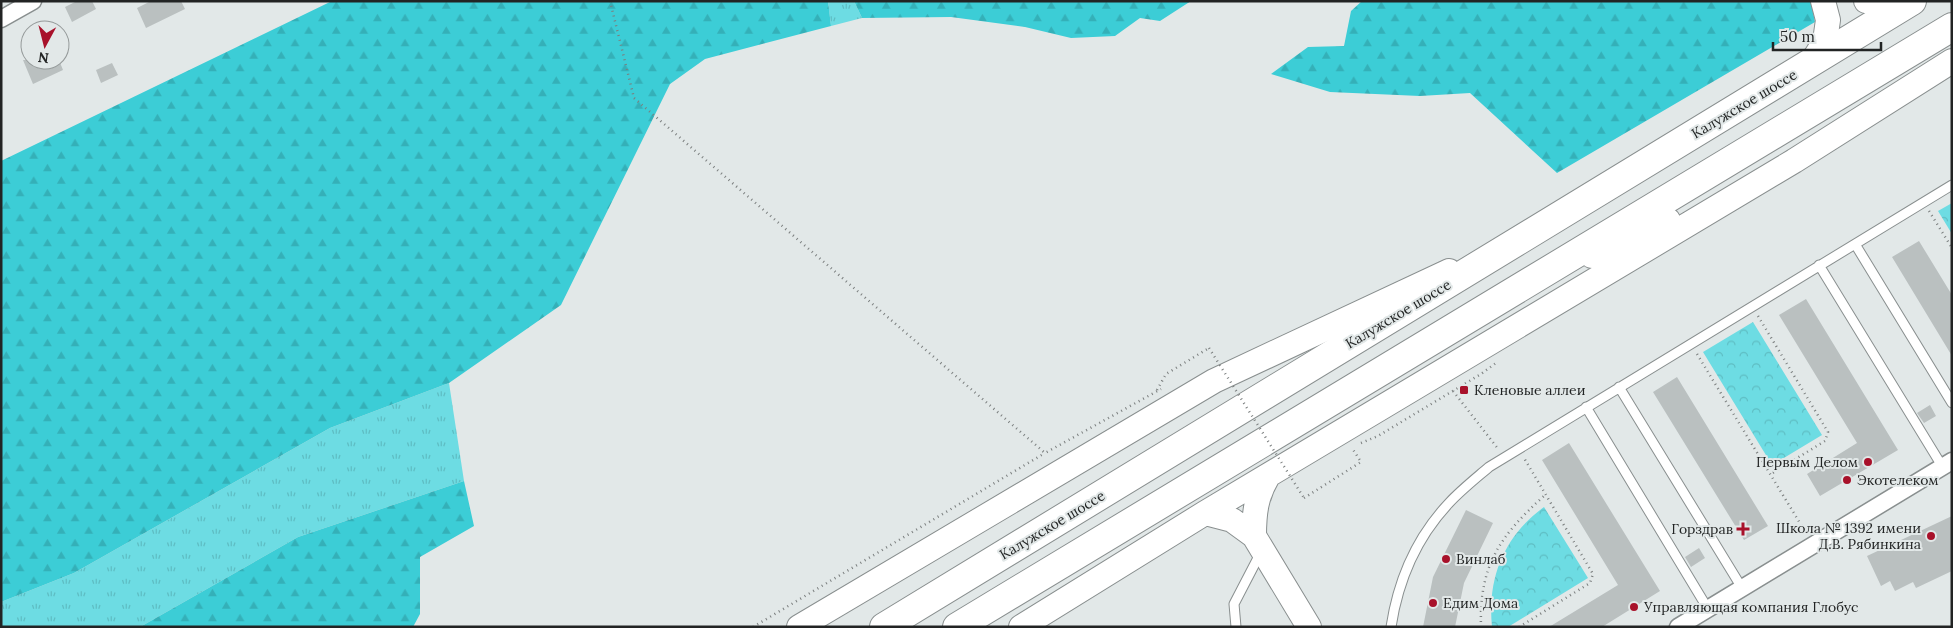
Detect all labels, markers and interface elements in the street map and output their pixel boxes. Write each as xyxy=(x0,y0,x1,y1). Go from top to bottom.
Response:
north arrow xyxy=(20,20,70,70)
scale bar xyxy=(1773,20,1880,52)
text: 50 m xyxy=(1780,27,1815,46)
text: N xyxy=(37,48,50,67)
street label: Калужское шоссе xyxy=(1688,65,1800,143)
street label: Калужское шоссе xyxy=(1342,275,1454,353)
place label: Кленовые аллеи xyxy=(1474,381,1586,399)
marker: Кленовые аллеи xyxy=(1458,384,1470,396)
place label: Первым Делом xyxy=(1756,453,1858,471)
marker: Первым Делом xyxy=(1862,456,1874,468)
place label: Экотелеком xyxy=(1857,471,1939,489)
marker: Экотелеком xyxy=(1841,474,1853,486)
street label: Калужское шоссе xyxy=(996,486,1108,564)
place label: Школа № 1392 имени Д.В. Рябинкина xyxy=(1776,519,1921,553)
place label: Горздрав xyxy=(1671,520,1733,538)
marker: Горздрав xyxy=(1737,523,1749,535)
marker: Школа № 1392 имени Д.В. Рябинкина xyxy=(1925,530,1937,542)
place label: Винлаб xyxy=(1456,550,1506,568)
marker: Винлаб xyxy=(1440,553,1452,565)
place label: Едим Дома xyxy=(1443,594,1518,612)
marker: Едим Дома xyxy=(1427,597,1439,609)
place label: Управляющая компания Глобус xyxy=(1643,598,1859,616)
marker: Управляющая компания Глобус xyxy=(1628,601,1640,613)

